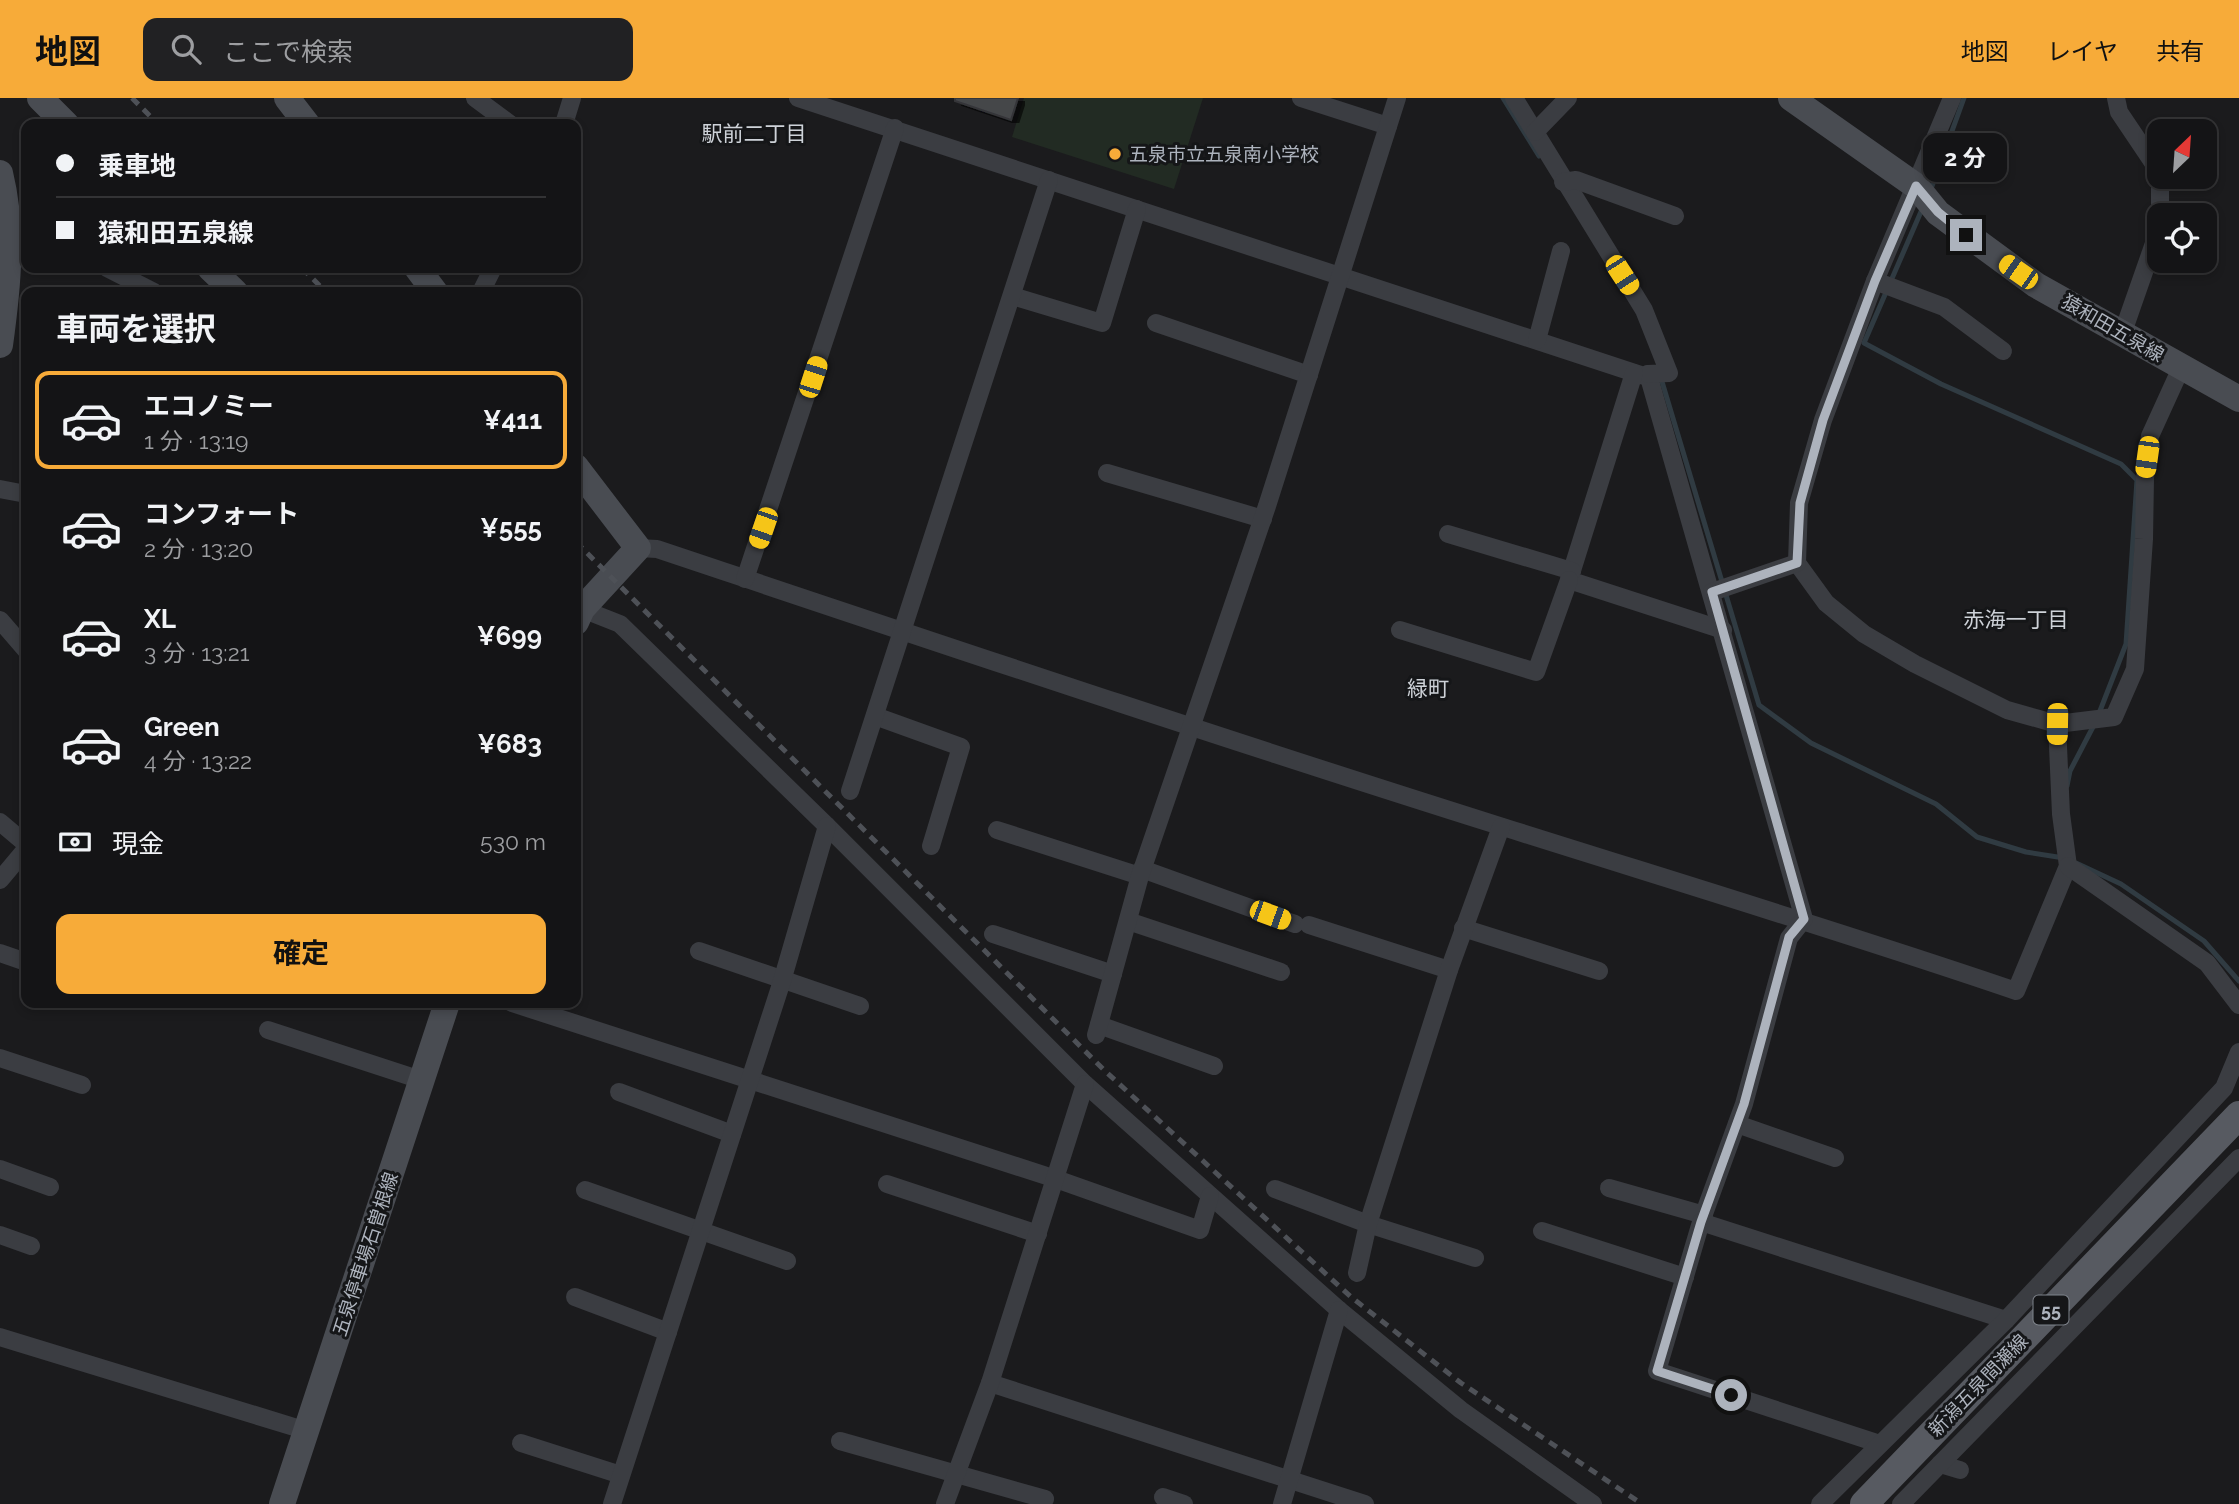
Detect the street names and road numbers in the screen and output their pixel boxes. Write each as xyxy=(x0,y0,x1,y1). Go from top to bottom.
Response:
street label: 猿和田五泉線 xyxy=(2058,290,2168,366)
street label: 五泉停車場石曽根線 xyxy=(328,1169,402,1339)
road number: 55 xyxy=(2034,1296,2068,1324)
street label: 新潟五泉間瀬線 xyxy=(1924,1330,2032,1440)

